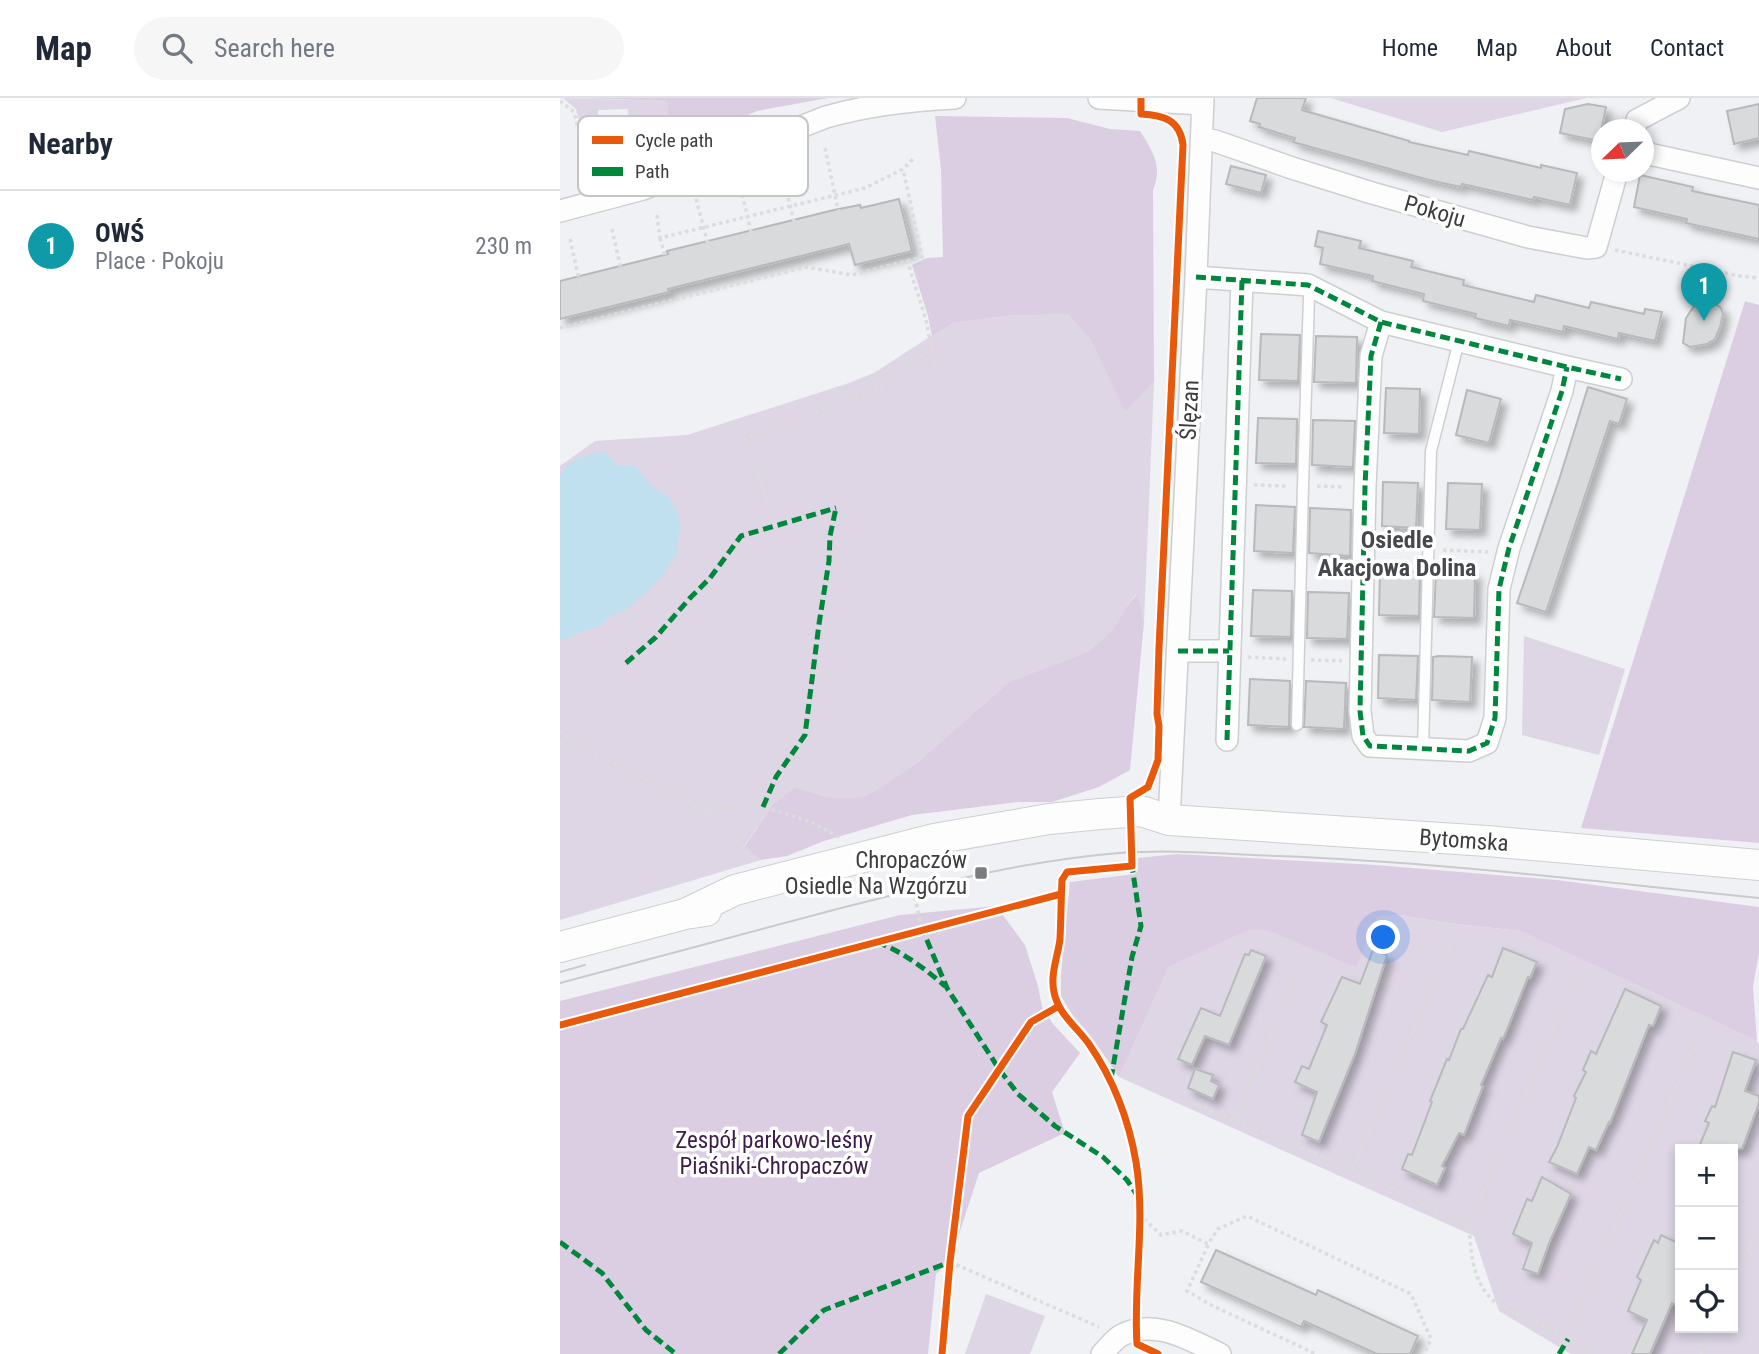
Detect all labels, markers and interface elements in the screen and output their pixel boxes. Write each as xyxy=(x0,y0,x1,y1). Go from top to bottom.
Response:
search box xyxy=(134,17,624,80)
text: Map xyxy=(35,29,92,68)
icon: search xyxy=(158,29,196,67)
text: Search here xyxy=(214,33,335,63)
text: Home xyxy=(1382,34,1438,62)
text: Map xyxy=(1476,34,1518,62)
text: About xyxy=(1556,34,1612,62)
text: Contact xyxy=(1650,34,1724,62)
legend xyxy=(578,116,808,196)
north arrow xyxy=(1591,119,1654,182)
text: Nearby xyxy=(28,126,113,161)
text: Cycle path xyxy=(635,129,713,152)
text: Path xyxy=(635,160,669,183)
street label: Pokoju xyxy=(1401,190,1469,233)
text: OWŚ xyxy=(95,218,144,248)
text: 1 xyxy=(45,233,57,260)
text: 230 m xyxy=(475,233,532,260)
text: Place · Pokoju xyxy=(95,248,224,275)
pin: 1 xyxy=(1681,263,1727,321)
street label: Ślęzan xyxy=(1173,379,1205,441)
district label: Osiedle Akacjowa Dolina xyxy=(1318,526,1476,582)
street label: Bytomska xyxy=(1418,824,1510,857)
place label: Chropaczów Osiedle Na Wzgórzu xyxy=(785,847,967,900)
marker: Chropaczów Osiedle Na Wzgórzu xyxy=(973,865,989,881)
your location xyxy=(1366,920,1400,954)
park label: Zespół parkowo-leśny Piaśniki-Chropaczów xyxy=(675,1127,873,1180)
map controls xyxy=(1675,1144,1738,1333)
button: + xyxy=(1675,1144,1738,1207)
button: − xyxy=(1675,1207,1738,1270)
button: locate xyxy=(1675,1270,1738,1333)

